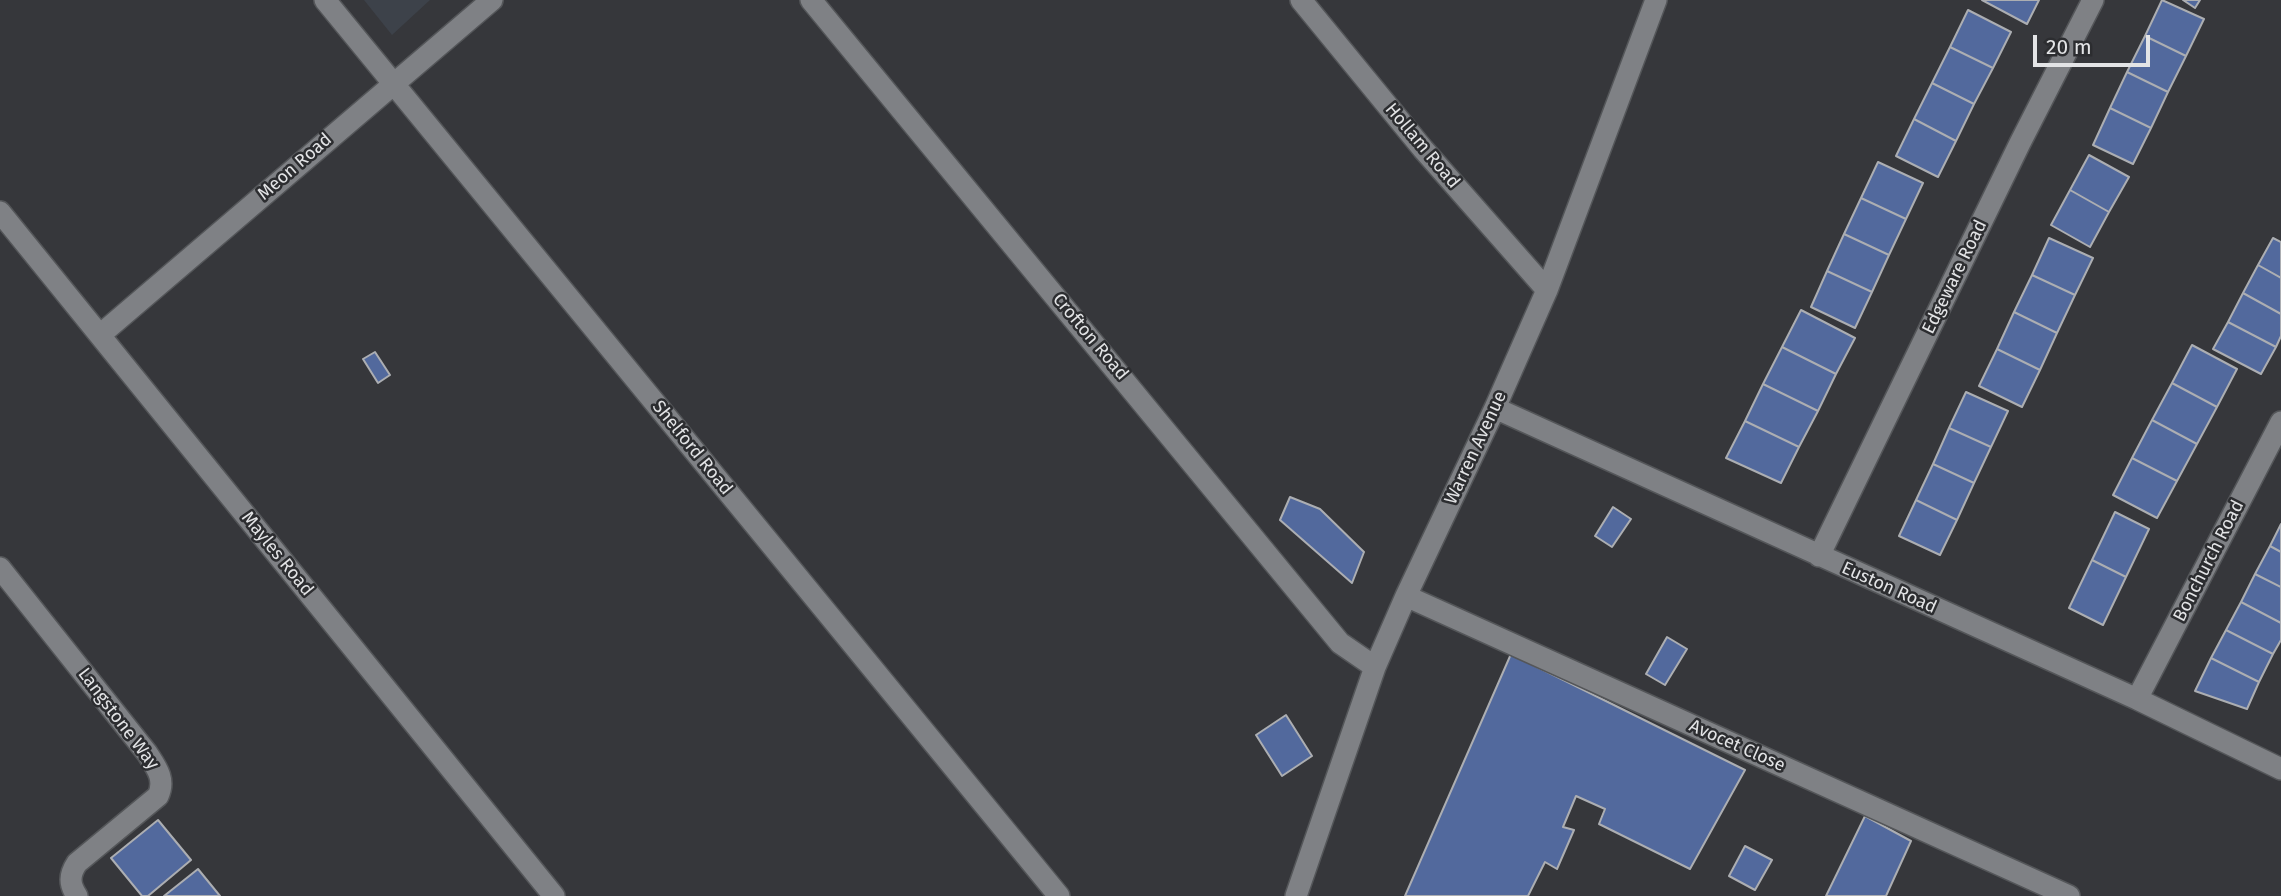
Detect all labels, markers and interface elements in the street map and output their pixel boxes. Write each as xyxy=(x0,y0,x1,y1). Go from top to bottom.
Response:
scale bar xyxy=(2036,21,2153,65)
text: 20 m xyxy=(2046,34,2092,60)
street label: Hollam Road xyxy=(1380,99,1464,193)
street label: Meon Road xyxy=(254,129,336,205)
street label: Edgeware Road xyxy=(1918,217,1992,337)
street label: Crofton Road xyxy=(1048,289,1132,385)
street label: Warren Avenue xyxy=(1440,388,1512,508)
street label: Shelford Road xyxy=(647,396,737,500)
street label: Bonchurch Road xyxy=(2169,497,2249,625)
street label: Mayles Road xyxy=(236,508,318,600)
street label: Euston Road xyxy=(1838,557,1940,619)
street label: Langstone Way xyxy=(73,664,163,774)
street label: Avocet Close xyxy=(1686,715,1788,777)

